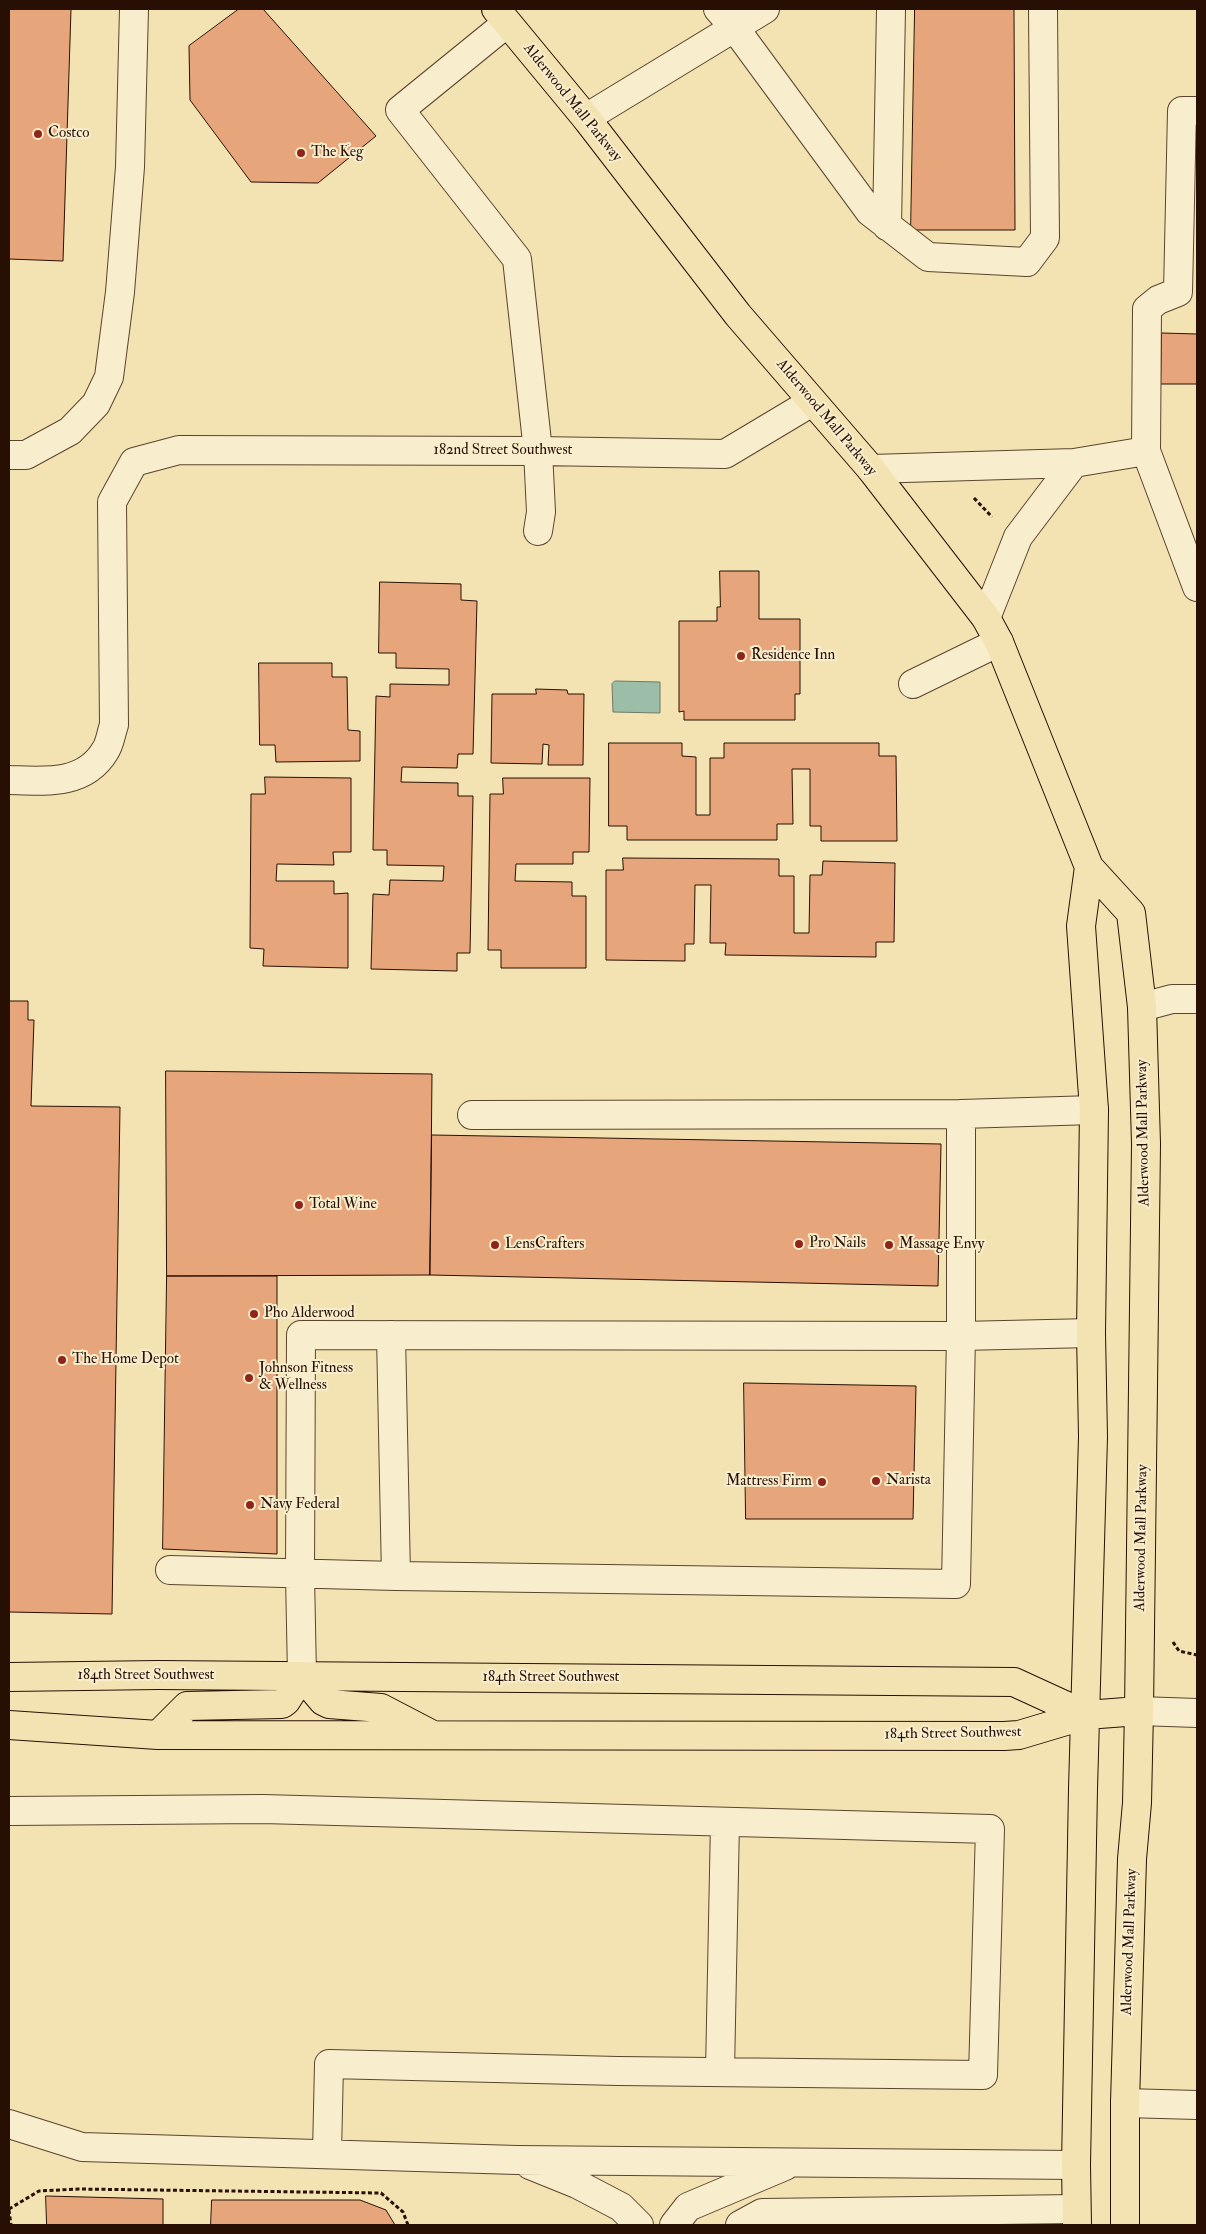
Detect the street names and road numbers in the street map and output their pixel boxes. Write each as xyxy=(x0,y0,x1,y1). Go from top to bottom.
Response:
street label: Alderwood Mall Parkway xyxy=(519,40,625,166)
street label: Alderwood Mall Parkway xyxy=(772,356,880,480)
street label: 182nd Street Southwest xyxy=(434,442,572,460)
street label: Alderwood Mall Parkway xyxy=(1134,1059,1154,1207)
street label: Alderwood Mall Parkway xyxy=(1132,1464,1152,1612)
street label: 184th Street Southwest xyxy=(78,1667,214,1685)
street label: 184th Street Southwest xyxy=(483,1669,619,1687)
street label: 184th Street Southwest xyxy=(884,1724,1022,1744)
street label: Alderwood Mall Parkway xyxy=(1118,1868,1142,2016)

